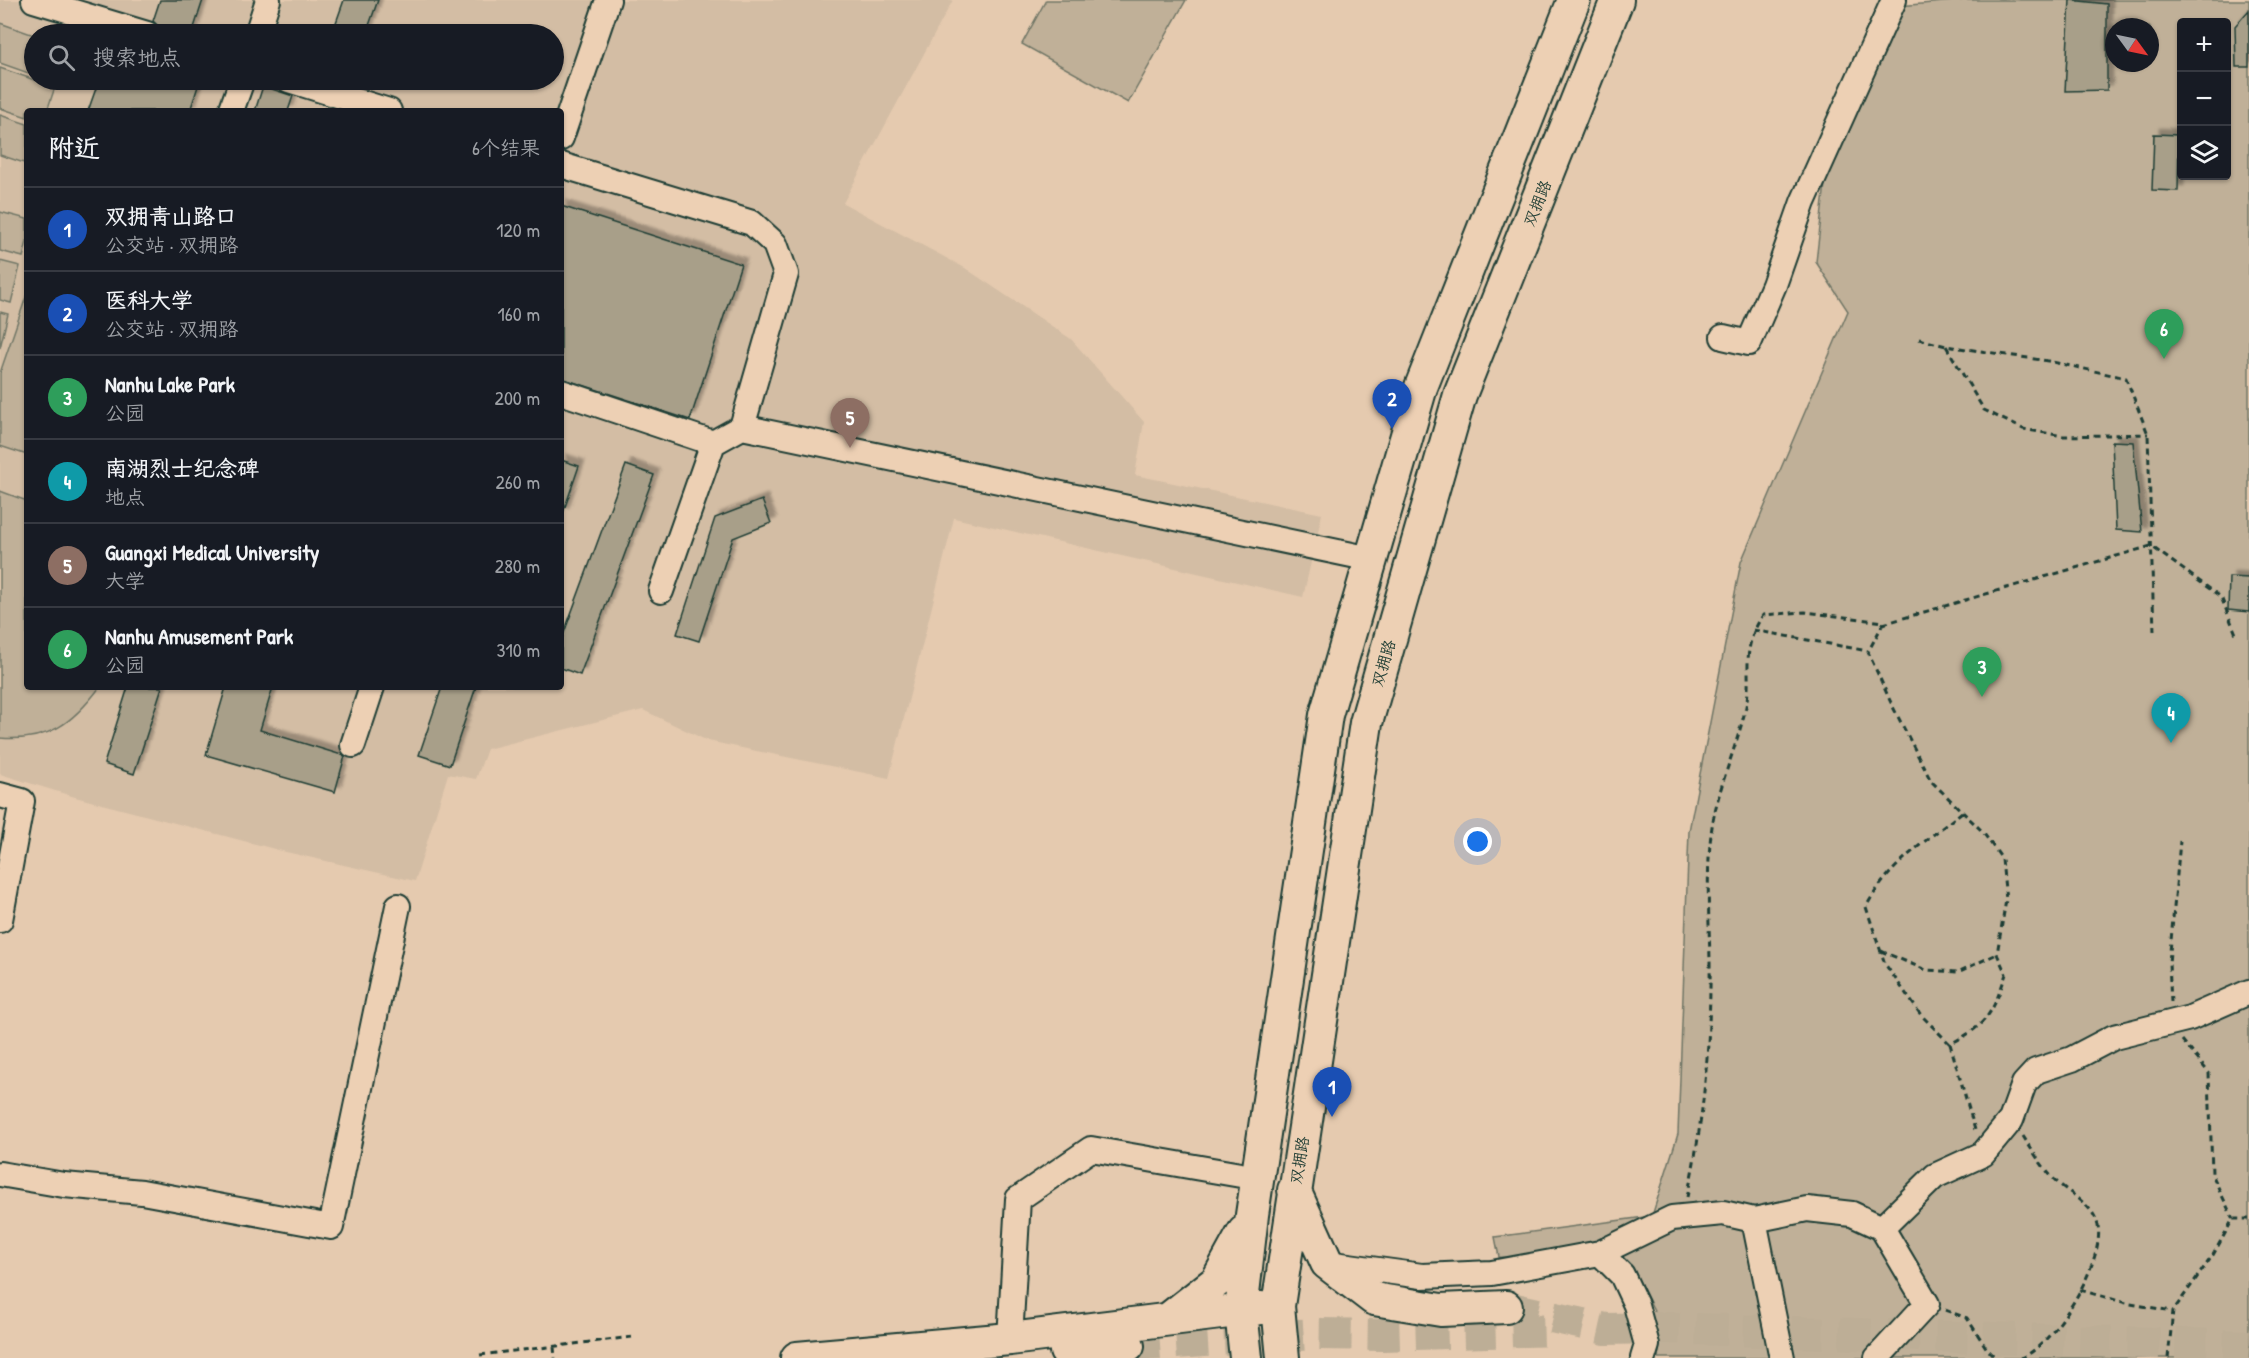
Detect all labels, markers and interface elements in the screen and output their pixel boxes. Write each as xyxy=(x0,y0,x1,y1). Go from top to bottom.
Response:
north arrow xyxy=(2105,18,2159,72)
map controls xyxy=(2177,18,2231,180)
button: + xyxy=(2177,18,2231,72)
search box xyxy=(24,24,564,90)
icon: search xyxy=(45,41,78,74)
text: 搜索地点 xyxy=(93,42,181,72)
button: − xyxy=(2177,72,2231,126)
button: layers xyxy=(2177,126,2231,180)
text: 附近 xyxy=(48,130,100,165)
text: 6个结果 xyxy=(472,134,540,161)
street label: 双拥路 xyxy=(1518,177,1556,229)
text: 双拥青山路口 xyxy=(105,201,237,231)
text: 1 xyxy=(64,216,71,243)
text: 120 m xyxy=(496,216,540,243)
text: 公交站 · 双拥路 xyxy=(105,231,238,258)
text: 医科大学 xyxy=(105,285,193,315)
text: 2 xyxy=(63,300,72,327)
text: 160 m xyxy=(498,300,540,327)
pin: 6 xyxy=(2144,310,2184,359)
text: 公交站 · 双拥路 xyxy=(105,315,238,342)
text: Nanhu Lake Park xyxy=(105,369,235,399)
pin: 2 xyxy=(1372,380,1412,429)
text: 3 xyxy=(63,384,72,411)
text: 200 m xyxy=(495,384,540,411)
pin: 5 xyxy=(830,398,870,448)
text: 公园 xyxy=(105,399,145,426)
text: 南湖烈士纪念碑 xyxy=(105,453,259,483)
text: 4 xyxy=(64,468,71,495)
text: 260 m xyxy=(496,468,540,495)
text: 地点 xyxy=(105,483,145,510)
text: Guangxi Medical University xyxy=(105,537,319,567)
text: 5 xyxy=(63,552,72,579)
text: 280 m xyxy=(495,552,540,579)
text: 大学 xyxy=(105,567,145,594)
text: Nanhu Amusement Park xyxy=(105,621,293,651)
text: 6 xyxy=(64,636,71,663)
text: 310 m xyxy=(497,636,540,663)
street label: 双拥路 xyxy=(1366,637,1400,689)
pin: 3 xyxy=(1962,648,2002,697)
text: 公园 xyxy=(105,651,145,678)
pin: 4 xyxy=(2152,694,2190,743)
your location xyxy=(1463,827,1492,856)
pin: 1 xyxy=(1312,1068,1352,1117)
street label: 双拥路 xyxy=(1284,1135,1314,1185)

